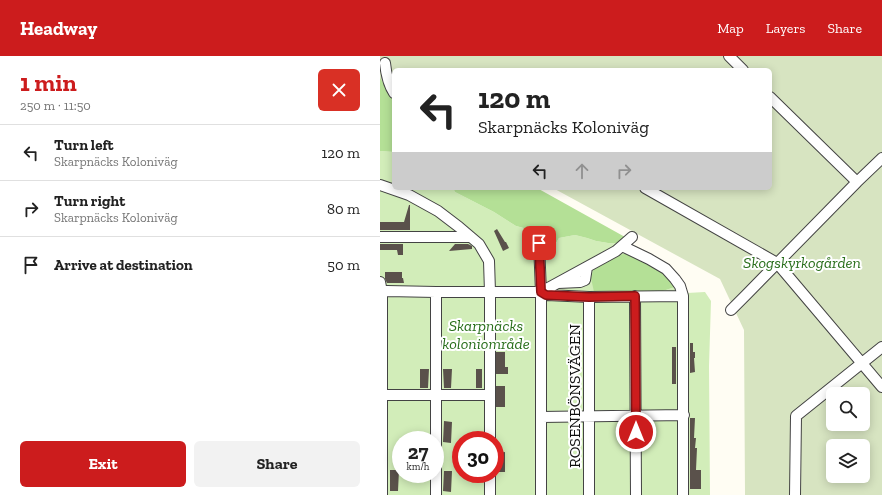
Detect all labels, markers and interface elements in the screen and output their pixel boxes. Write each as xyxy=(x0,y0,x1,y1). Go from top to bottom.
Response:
text: Headway xyxy=(20,17,97,40)
text: Map xyxy=(717,20,744,37)
text: Layers xyxy=(766,20,805,37)
text: Share xyxy=(827,20,862,37)
text: 1 min xyxy=(20,68,77,97)
button: close xyxy=(318,69,360,111)
text: 120 m xyxy=(478,82,550,115)
icon: left xyxy=(412,84,464,136)
text: 250 m · 11:50 xyxy=(20,98,91,113)
text: Skarpnäcks Koloniväg xyxy=(478,116,649,138)
text: Turn left xyxy=(54,136,114,154)
icon: left xyxy=(20,142,42,164)
text: 120 m xyxy=(322,144,360,162)
text: Skarpnäcks Koloniväg xyxy=(54,154,178,169)
icon: left xyxy=(529,160,551,182)
icon: ahead xyxy=(571,160,593,182)
icon: right xyxy=(613,160,635,182)
text: Turn right xyxy=(54,192,125,210)
icon: right xyxy=(20,198,42,220)
text: 80 m xyxy=(327,200,360,218)
text: Skarpnäcks Koloniväg xyxy=(54,210,178,225)
pin xyxy=(522,226,556,260)
icon: arrive xyxy=(528,232,550,254)
park label: Skogskyrkogården xyxy=(743,253,861,272)
icon: arrive xyxy=(20,254,42,276)
text: Arrive at destination xyxy=(54,256,193,274)
text: 50 m xyxy=(327,256,360,274)
park label: Skarpnäcks koloniområde xyxy=(442,316,530,353)
street label: ROSENBÖNSVÄGEN xyxy=(565,324,584,468)
map controls xyxy=(826,387,870,483)
button: search xyxy=(826,387,870,431)
position arrow xyxy=(615,411,657,453)
speed limit sign: 30 xyxy=(452,431,504,483)
button: layers xyxy=(826,439,870,483)
text: 27 xyxy=(408,440,428,464)
button: Exit xyxy=(20,441,186,487)
button: Share xyxy=(194,441,360,487)
text: km/h xyxy=(407,461,429,473)

